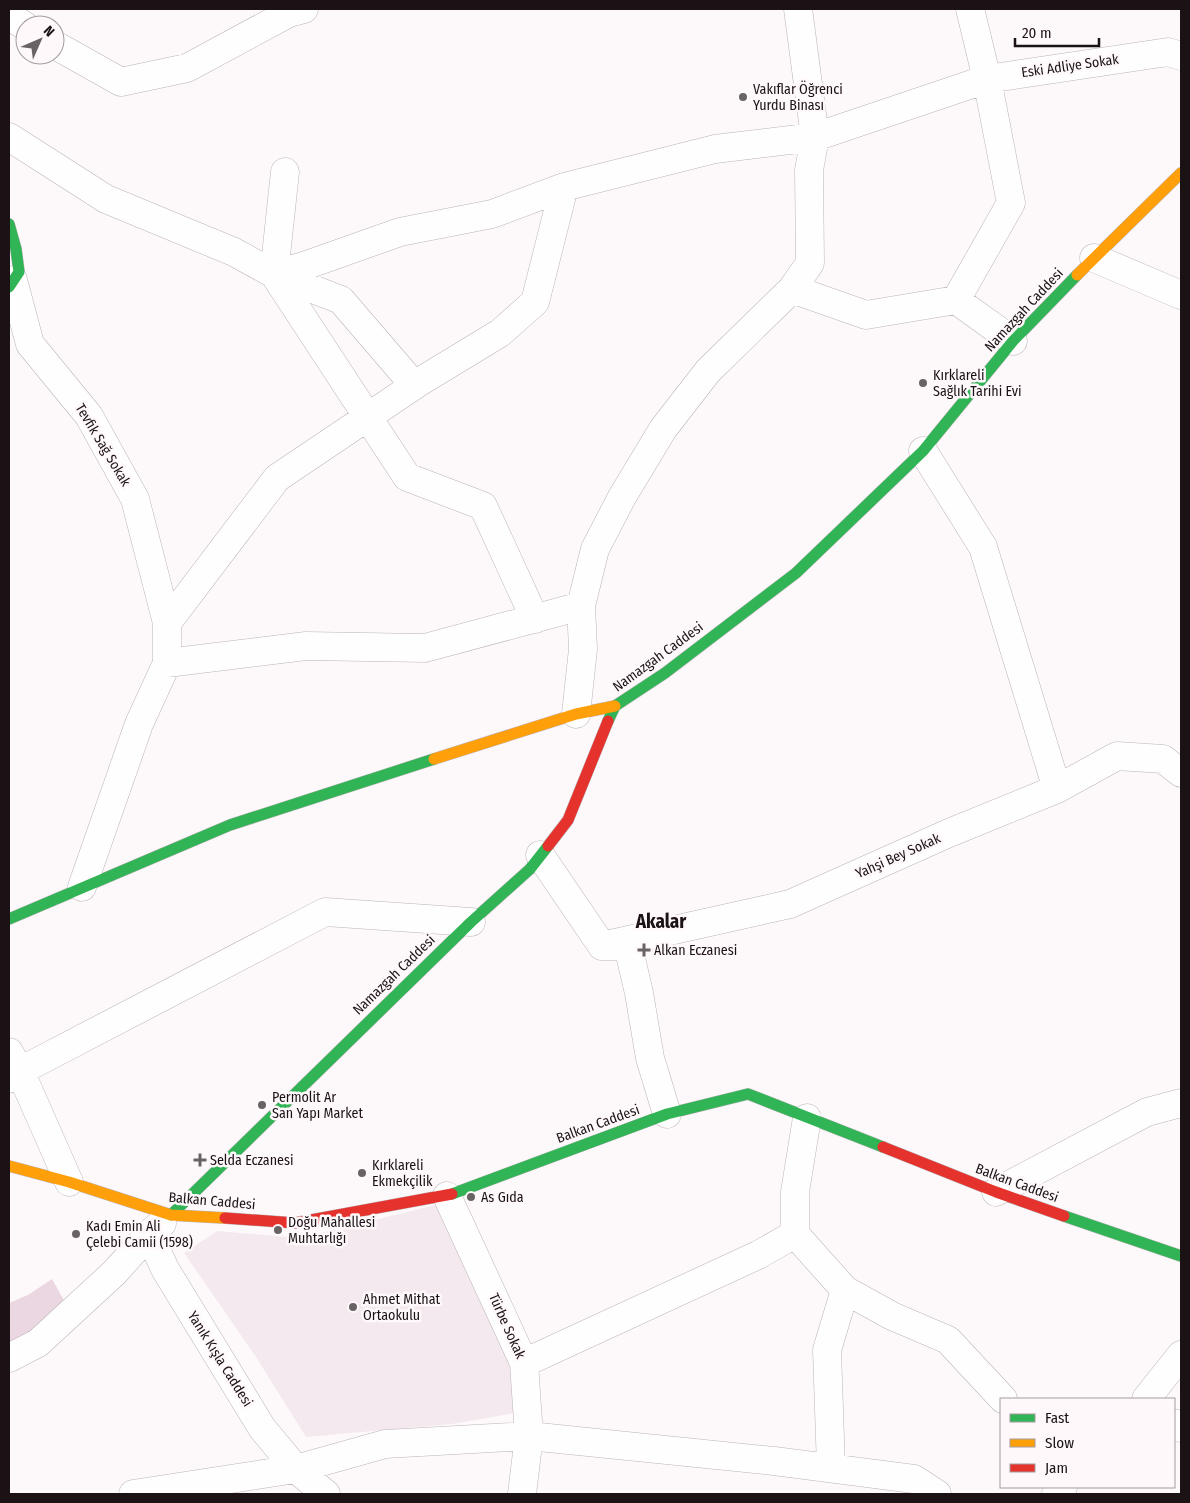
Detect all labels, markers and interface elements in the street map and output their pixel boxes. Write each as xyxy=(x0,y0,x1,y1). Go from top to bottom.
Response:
north arrow xyxy=(15,15,65,65)
scale bar xyxy=(1015,15,1099,47)
text: N xyxy=(40,22,58,40)
text: 20 m xyxy=(1022,24,1052,42)
street label: Eski Adliye Sokak xyxy=(1020,51,1120,81)
place label: Vakıflar Öğrenci Yurdu Binası xyxy=(753,80,843,114)
marker: Vakıflar Öğrenci Yurdu Binası xyxy=(737,91,749,103)
street label: Namazgah Caddesi xyxy=(981,265,1067,355)
place label: Kırklareli Sağlık Tarihi Evi xyxy=(933,367,1022,400)
marker: Kırklareli Sağlık Tarihi Evi xyxy=(917,377,929,389)
street label: Tevfik Sağ Sokak xyxy=(72,401,135,490)
street label: Namazgah Caddesi xyxy=(610,619,706,695)
street label: Yahşi Bey Sokak xyxy=(853,830,943,882)
district label: Akalar xyxy=(635,910,687,933)
street label: Namazgah Caddesi xyxy=(349,932,439,1018)
place label: Alkan Eczanesi xyxy=(654,942,737,959)
marker: Alkan Eczanesi xyxy=(638,944,650,956)
place label: Permolit Ar San Yapı Market xyxy=(272,1089,363,1122)
marker: Permolit Ar San Yapı Market xyxy=(256,1099,268,1111)
street label: Balkan Caddesi xyxy=(554,1101,642,1147)
place label: Selda Eczanesi xyxy=(210,1152,293,1169)
marker: Selda Eczanesi xyxy=(194,1154,206,1166)
place label: Kırklareli Ekmekçilik xyxy=(372,1157,433,1190)
street label: Balkan Caddesi xyxy=(973,1160,1061,1206)
marker: Kırklareli Ekmekçilik xyxy=(356,1167,368,1179)
street label: Balkan Caddesi xyxy=(168,1189,256,1213)
place label: As Gıda xyxy=(481,1189,524,1206)
marker: As Gıda xyxy=(465,1191,477,1203)
place label: Doğu Mahallesi Muhtarlığı xyxy=(288,1214,375,1247)
place label: Kadı Emin Ali Çelebi Camii (1598) xyxy=(86,1218,193,1251)
marker: Doğu Mahallesi Muhtarlığı xyxy=(272,1224,284,1236)
marker: Kadı Emin Ali Çelebi Camii (1598) xyxy=(70,1228,82,1240)
place label: Ahmet Mithat Ortaokulu xyxy=(363,1291,441,1324)
street label: Türbe Sokak xyxy=(485,1291,529,1362)
marker: Ahmet Mithat Ortaokulu xyxy=(347,1301,359,1313)
street label: Yanık Kışla Caddesi xyxy=(184,1308,256,1410)
legend xyxy=(1000,1398,1175,1488)
text: Fast xyxy=(1045,1409,1069,1427)
text: Slow xyxy=(1045,1434,1074,1452)
text: Jam xyxy=(1045,1459,1068,1477)

